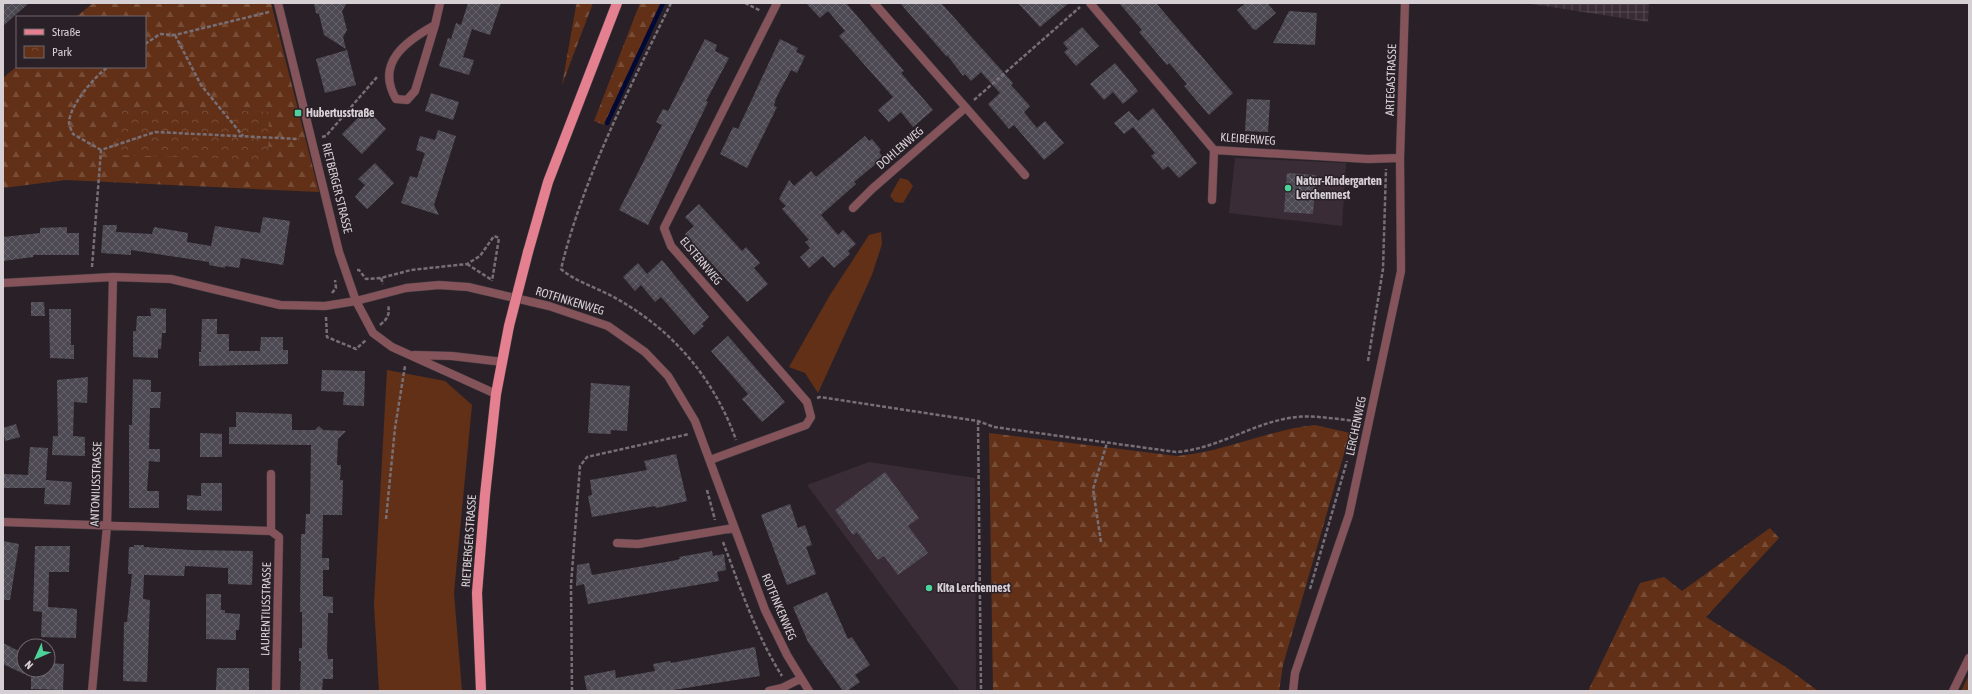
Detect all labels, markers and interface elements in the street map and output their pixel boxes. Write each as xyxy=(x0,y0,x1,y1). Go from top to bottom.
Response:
legend xyxy=(16,16,146,68)
text: Straße xyxy=(52,25,80,39)
street label: ARTEGASTRASSE xyxy=(1383,44,1399,116)
text: Park xyxy=(52,45,73,59)
place label: Hubertusstraße xyxy=(306,106,375,120)
marker: Hubertusstraße xyxy=(293,108,303,118)
street label: DOHLENWEG xyxy=(874,124,926,172)
street label: KLEIBERWEG xyxy=(1220,130,1276,148)
street label: RIETBERGER STRASSE xyxy=(319,141,355,235)
place label: Natur-Kindergarten Lerchennest xyxy=(1296,174,1382,202)
marker: Natur-Kindergarten Lerchennest xyxy=(1283,183,1293,193)
street label: ELSTERNWEG xyxy=(677,234,725,288)
street label: ROTFINKENWEG xyxy=(534,284,606,318)
street label: LERCHENWEG xyxy=(1343,395,1369,457)
street label: ANTONIUSSTRASSE xyxy=(88,441,104,527)
street label: RIETBERGER STRASSE xyxy=(459,494,479,588)
street label: LAURENTIUSSTRASSE xyxy=(258,562,274,656)
street label: ROTFINKENWEG xyxy=(759,572,799,642)
place label: Kita Lerchennest xyxy=(937,581,1011,595)
marker: Kita Lerchennest xyxy=(924,583,934,593)
north arrow xyxy=(16,638,56,678)
text: N xyxy=(22,659,35,672)

